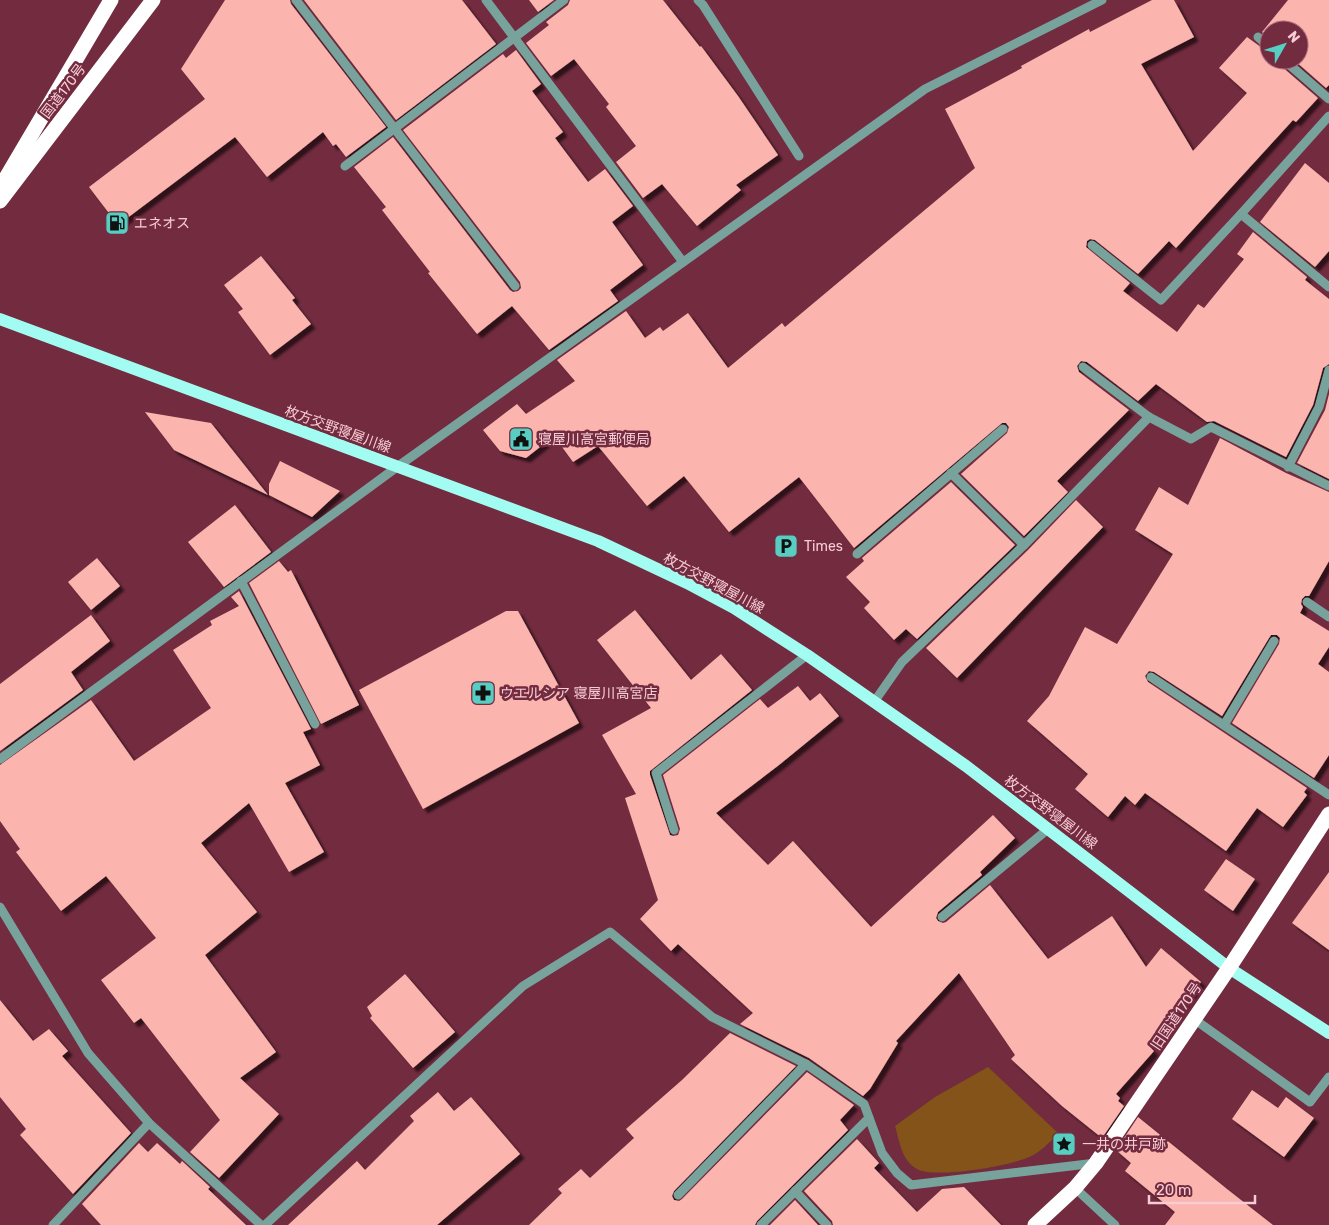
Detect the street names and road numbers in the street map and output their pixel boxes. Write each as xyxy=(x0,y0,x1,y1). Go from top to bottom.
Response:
street label: 国道170号 xyxy=(37,61,89,122)
street label: 枚方交野寝屋川線 xyxy=(282,402,393,457)
street label: 枚方交野寝屋川線 xyxy=(660,550,767,617)
street label: 枚方交野寝屋川線 xyxy=(1001,772,1101,853)
street label: 旧国道170号 xyxy=(1148,979,1205,1053)

